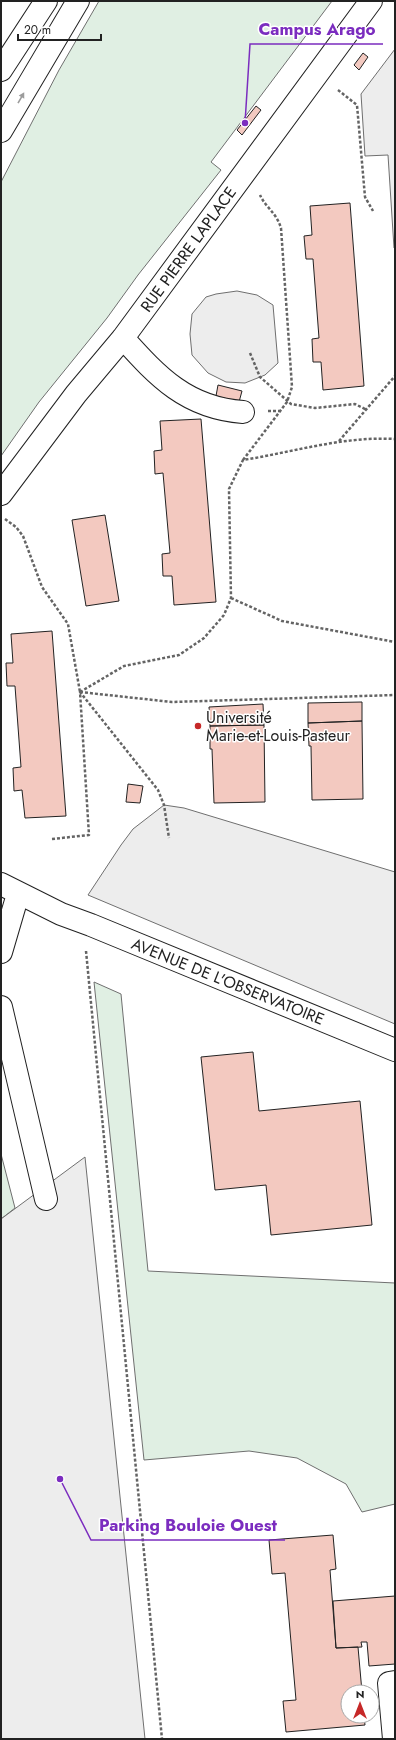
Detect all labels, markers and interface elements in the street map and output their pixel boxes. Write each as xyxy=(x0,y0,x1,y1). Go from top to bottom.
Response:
callout: Campus Arago xyxy=(250,15,383,44)
scale bar xyxy=(18,16,101,42)
text: Campus Arago xyxy=(258,17,376,41)
text: 20 m xyxy=(24,21,51,39)
one-way arrow xyxy=(17,92,24,104)
street label: RUE PIERRE LAPLACE xyxy=(135,182,242,317)
place label: Université Marie-et-Louis-Pasteur xyxy=(206,706,351,747)
marker: Université Marie-et-Louis-Pasteur xyxy=(193,721,203,731)
street label: AVENUE DE L'OBSERVATOIRE xyxy=(128,932,328,1031)
callout: Parking Bouloie Ouest xyxy=(91,1511,285,1540)
text: Parking Bouloie Ouest xyxy=(99,1513,278,1537)
north arrow xyxy=(340,1684,380,1724)
text: N xyxy=(356,1686,364,1702)

